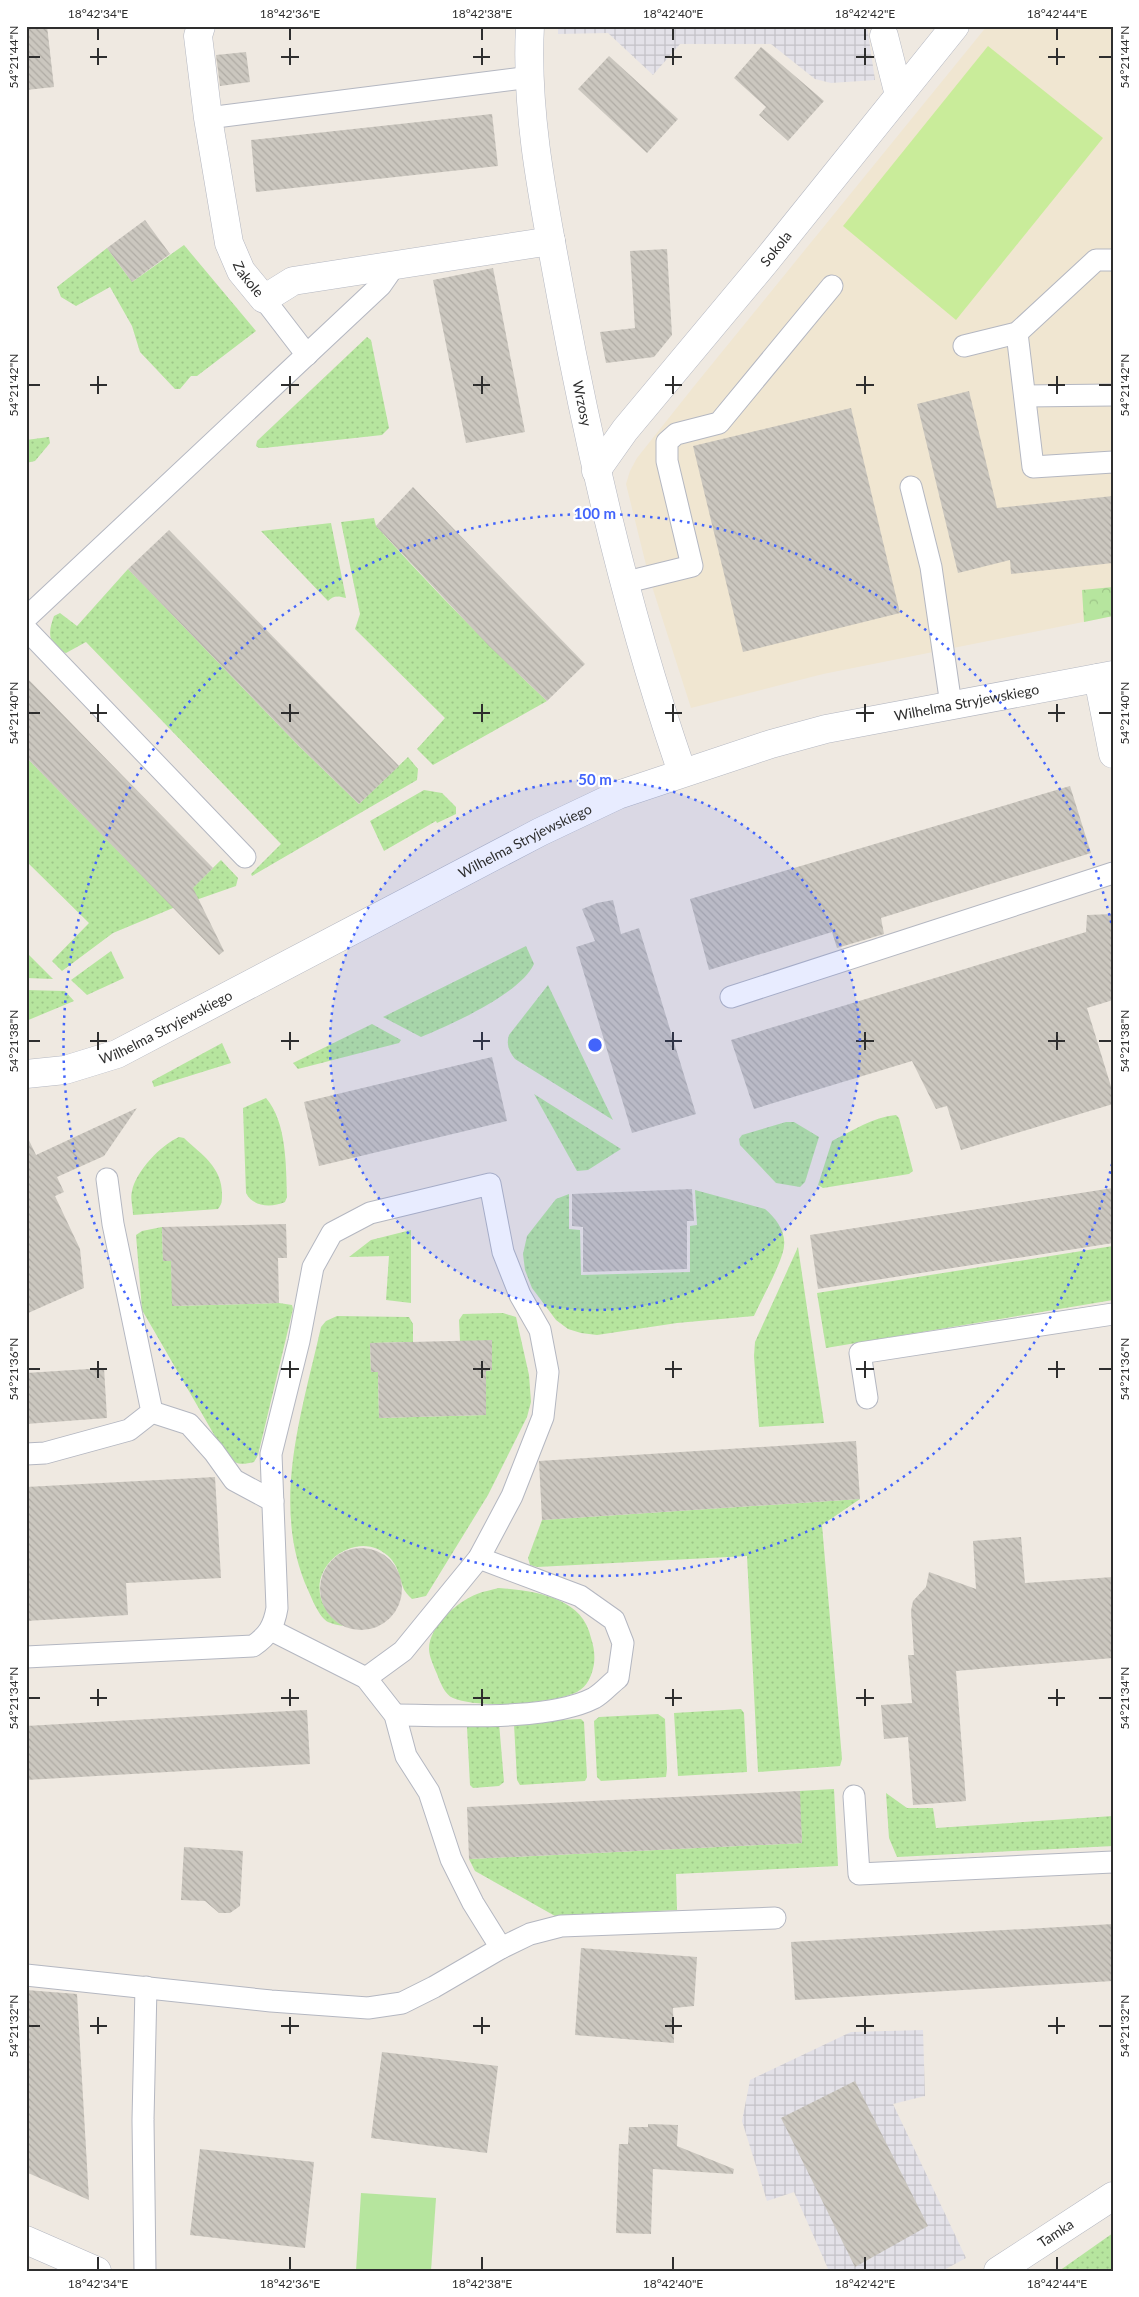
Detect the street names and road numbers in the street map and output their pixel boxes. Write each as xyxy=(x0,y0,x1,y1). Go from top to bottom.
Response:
street label: Sokola xyxy=(756,227,795,270)
street label: Zakole xyxy=(230,259,268,300)
street label: Wrzosy xyxy=(570,379,596,429)
street label: Wilhelma Stryjewskiego xyxy=(893,680,1040,724)
street label: Wilhelma Stryjewskiego xyxy=(455,800,594,881)
street label: Wilhelma Stryjewskiego xyxy=(97,986,235,1067)
street label: Tamka xyxy=(1034,2215,1077,2251)

